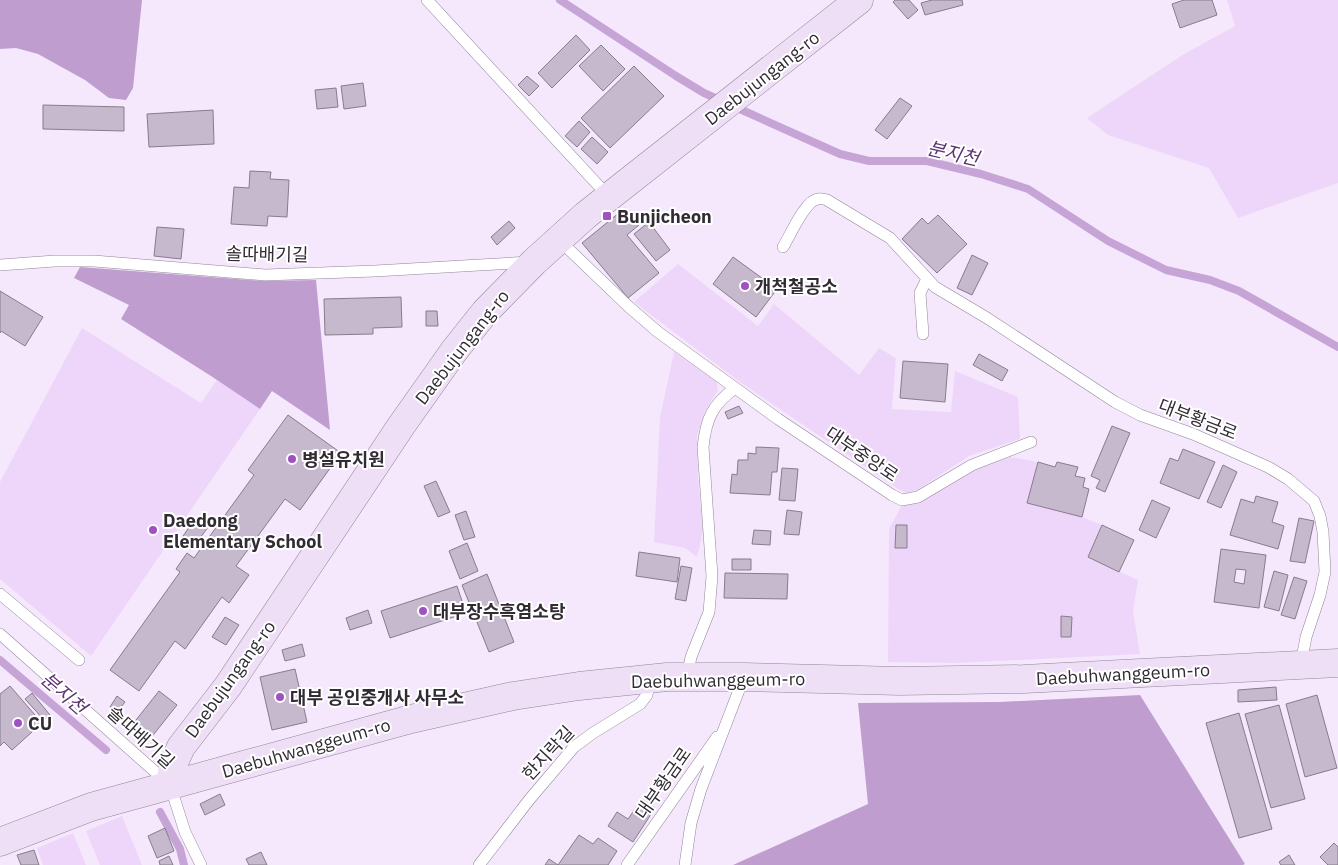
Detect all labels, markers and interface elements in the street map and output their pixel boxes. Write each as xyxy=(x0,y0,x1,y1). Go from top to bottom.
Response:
street label: Daebujungang-ro xyxy=(700,26,824,130)
water label: 분지천 xyxy=(925,135,983,171)
place label: Bunjicheon xyxy=(617,205,712,228)
marker: Bunjicheon xyxy=(601,210,613,222)
street label: 솔따배기길 xyxy=(225,242,309,266)
place label: 개척철공소 xyxy=(755,275,838,298)
marker: 개척철공소 xyxy=(739,280,751,292)
street label: Daebujungang-ro xyxy=(410,285,514,409)
street label: 대부황금로 xyxy=(1155,393,1241,445)
street label: 대부중앙로 xyxy=(821,421,903,487)
place label: 병설유치원 xyxy=(302,448,385,471)
marker: 병설유치원 xyxy=(286,453,298,465)
place label: Daedong Elementary School xyxy=(163,509,322,553)
marker: Daedong Elementary School xyxy=(147,524,159,536)
place label: 대부장수흑염소탕 xyxy=(433,600,566,623)
marker: 대부장수흑염소탕 xyxy=(417,605,429,617)
street label: Daebujungang-ro xyxy=(180,616,280,742)
street label: Daebuhwanggeum-ro xyxy=(1035,658,1211,690)
water label: 분지천 xyxy=(36,667,93,720)
street label: Daebuhwanggeum-ro xyxy=(631,667,805,693)
place label: 대부 공인중개사 사무소 xyxy=(290,686,464,709)
marker: 대부 공인중개사 사무소 xyxy=(274,691,286,703)
street label: 솔따배기길 xyxy=(103,701,179,773)
place label: CU xyxy=(28,712,52,735)
street label: Daebuhwanggeum-ro xyxy=(219,713,393,783)
marker: CU xyxy=(12,717,24,729)
street label: 한지락길 xyxy=(517,721,579,785)
street label: 대부황금로 xyxy=(630,742,696,824)

